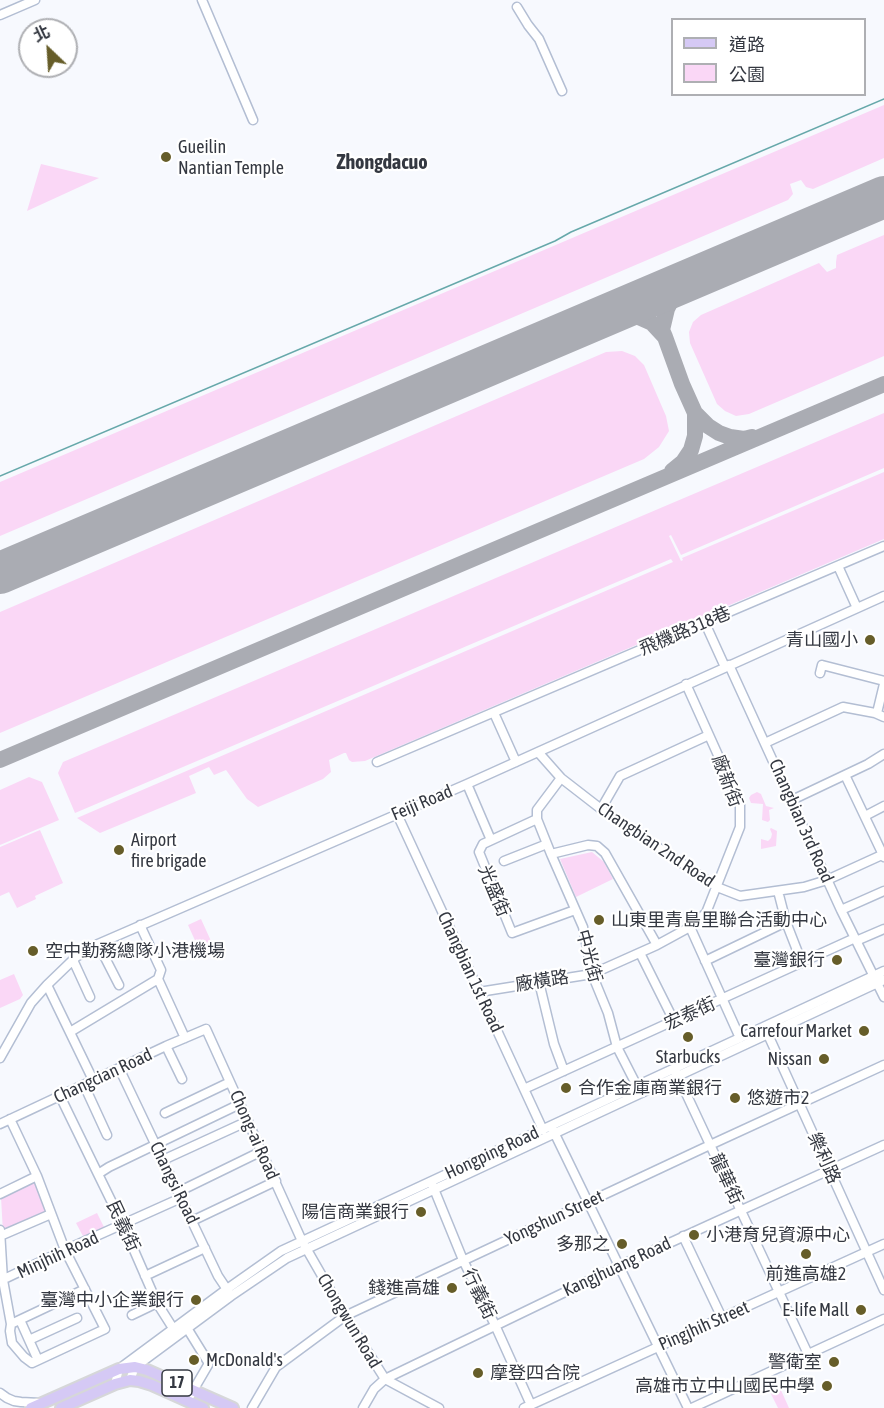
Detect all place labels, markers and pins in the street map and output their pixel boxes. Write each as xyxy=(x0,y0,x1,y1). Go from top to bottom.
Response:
place label: Gueilin Nantian Temple xyxy=(178,136,284,178)
marker: Gueilin Nantian Temple xyxy=(159,150,173,164)
place label: 青山國小 xyxy=(786,629,858,651)
marker: 青山國小 xyxy=(863,633,877,647)
place label: Airport fire brigade xyxy=(131,829,206,872)
marker: Airport fire brigade xyxy=(112,843,126,857)
place label: 山東里青島里聯合活動中心 xyxy=(611,909,827,931)
marker: 山東里青島里聯合活動中心 xyxy=(592,913,606,927)
place label: 空中勤務總隊小港機場 xyxy=(45,940,225,962)
marker: 空中勤務總隊小港機場 xyxy=(26,944,40,958)
place label: 臺灣銀行 xyxy=(753,949,825,971)
marker: 臺灣銀行 xyxy=(830,953,844,967)
place label: Carrefour Market xyxy=(740,1020,852,1042)
marker: Carrefour Market xyxy=(857,1024,871,1038)
marker: Starbucks xyxy=(681,1030,695,1044)
place label: Starbucks xyxy=(656,1046,720,1068)
place label: Nissan xyxy=(767,1048,812,1070)
marker: Nissan xyxy=(817,1052,831,1066)
place label: 合作金庫商業銀行 xyxy=(578,1077,722,1099)
marker: 合作金庫商業銀行 xyxy=(559,1081,573,1095)
place label: 悠遊市2 xyxy=(747,1087,809,1109)
marker: 悠遊市2 xyxy=(728,1091,742,1105)
place label: 陽信商業銀行 xyxy=(301,1201,409,1223)
marker: 陽信商業銀行 xyxy=(414,1205,428,1219)
place label: 小港育兒資源中心 xyxy=(706,1224,850,1246)
marker: 小港育兒資源中心 xyxy=(687,1228,701,1242)
place label: 多那之 xyxy=(556,1233,610,1255)
marker: 多那之 xyxy=(615,1237,629,1251)
marker: 前進高雄2 xyxy=(799,1247,813,1261)
place label: 前進高雄2 xyxy=(766,1263,846,1285)
place label: 錢進高雄 xyxy=(368,1277,440,1299)
marker: 錢進高雄 xyxy=(445,1281,459,1295)
place label: 臺灣中小企業銀行 xyxy=(40,1289,184,1311)
marker: 臺灣中小企業銀行 xyxy=(189,1293,203,1307)
place label: E-life Mall xyxy=(782,1299,849,1321)
marker: E-life Mall xyxy=(854,1303,868,1317)
place label: McDonald's xyxy=(206,1349,283,1371)
place label: 警衛室 xyxy=(768,1351,822,1373)
marker: McDonald's xyxy=(187,1353,201,1367)
marker: 警衛室 xyxy=(827,1355,841,1369)
place label: 摩登四合院 xyxy=(490,1362,580,1384)
marker: 摩登四合院 xyxy=(471,1366,485,1380)
place label: 高雄市立中山國民中學 xyxy=(635,1375,815,1397)
marker: 高雄市立中山國民中學 xyxy=(820,1379,834,1393)

